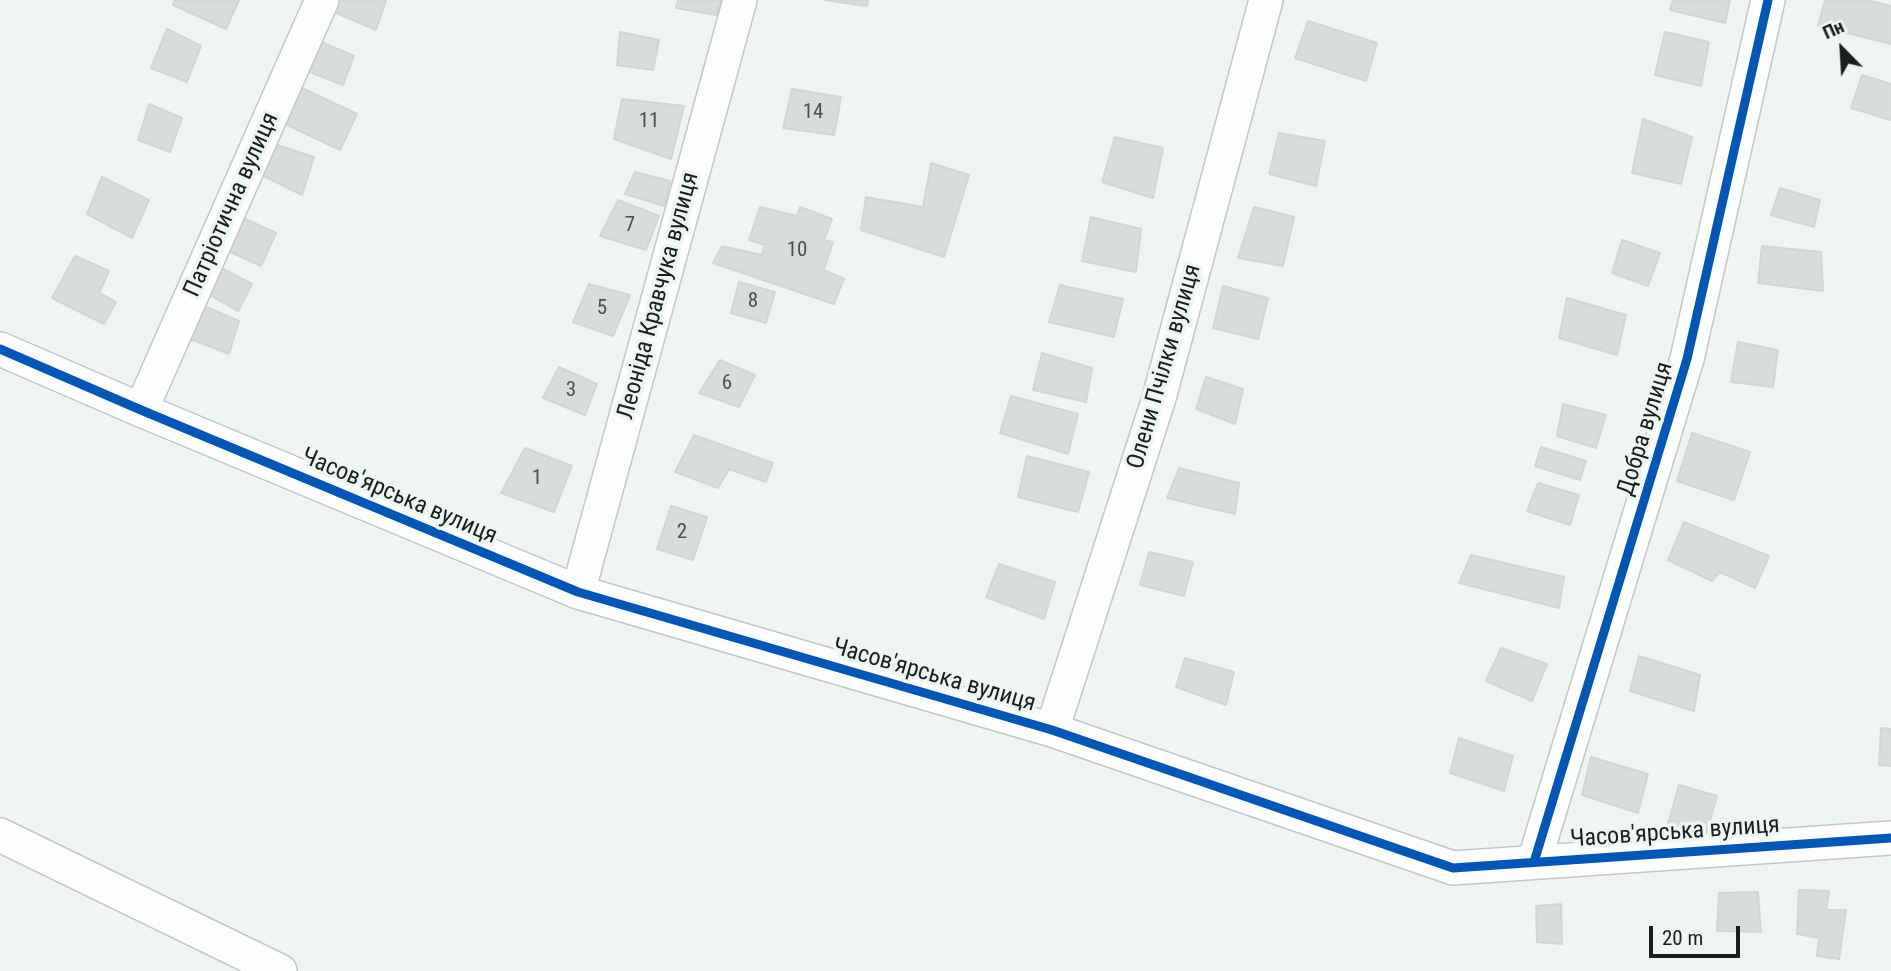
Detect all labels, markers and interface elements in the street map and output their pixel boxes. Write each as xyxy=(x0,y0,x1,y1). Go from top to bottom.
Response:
north arrow xyxy=(1807,14,1877,84)
text: Пн xyxy=(1819,15,1848,44)
house number: 14 xyxy=(803,100,823,126)
street label: Патріотична вулиця xyxy=(178,108,286,302)
house number: 11 xyxy=(639,109,659,135)
street label: Леоніда Кравчука вулиця xyxy=(612,169,706,423)
house number: 7 xyxy=(625,213,635,239)
house number: 10 xyxy=(787,238,807,264)
street label: Олени Пчілки вулиця xyxy=(1122,261,1208,473)
house number: 8 xyxy=(748,289,758,315)
house number: 5 xyxy=(597,296,607,322)
street label: Добра вулиця xyxy=(1612,359,1680,499)
house number: 6 xyxy=(722,371,732,397)
house number: 3 xyxy=(566,378,576,404)
street label: Часов'ярська вулиця xyxy=(297,443,501,551)
house number: 1 xyxy=(532,466,542,492)
house number: 2 xyxy=(677,520,687,546)
street label: Часов'ярська вулиця xyxy=(829,633,1039,719)
street label: Часов'ярська вулиця xyxy=(1569,811,1781,855)
scale bar xyxy=(1653,912,1744,956)
text: 20 m xyxy=(1662,926,1703,950)

